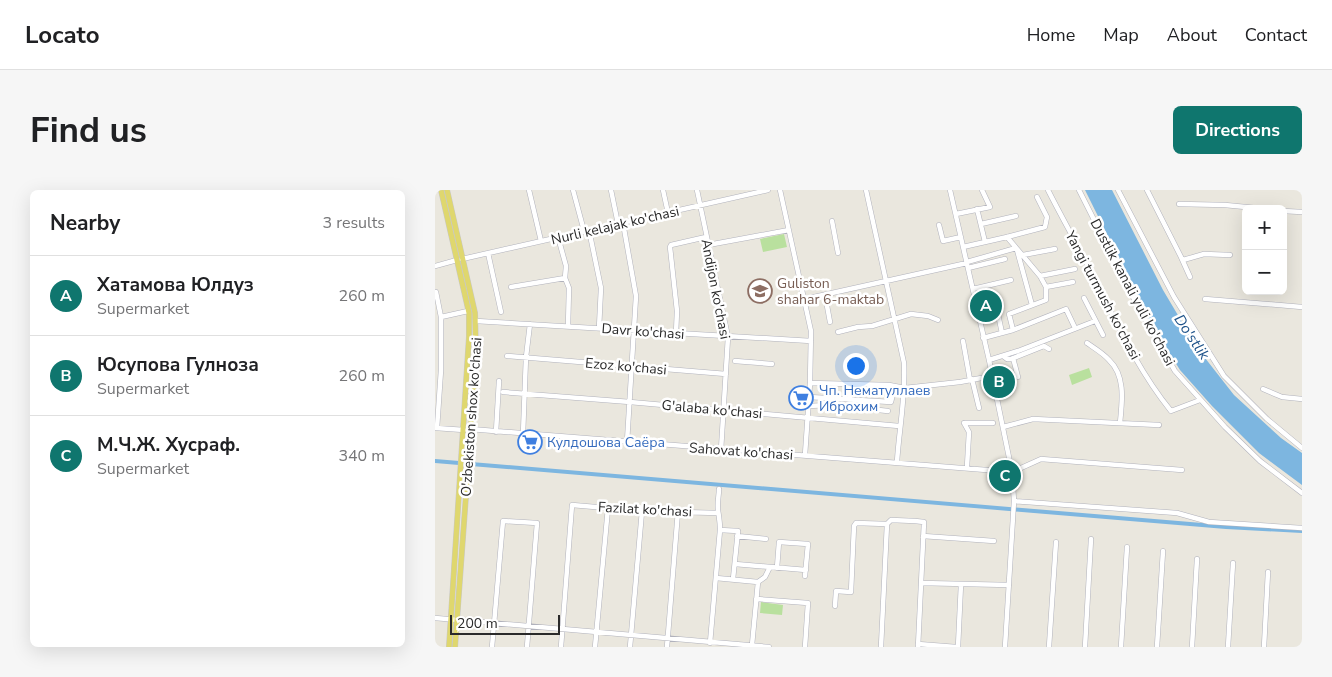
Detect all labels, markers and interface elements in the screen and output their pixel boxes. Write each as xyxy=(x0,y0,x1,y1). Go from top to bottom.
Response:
text: Locato xyxy=(25,19,100,51)
text: Home xyxy=(1027,23,1075,47)
text: Map xyxy=(1103,23,1139,47)
text: About xyxy=(1167,23,1217,47)
text: Contact xyxy=(1245,23,1307,47)
button: Directions xyxy=(1173,106,1302,154)
text: Find us xyxy=(30,107,147,154)
street label: Nurli kelajak ko'chasi xyxy=(549,202,681,249)
map controls xyxy=(1242,205,1287,295)
button: + xyxy=(1242,205,1287,250)
text: Nearby xyxy=(50,209,120,237)
text: 3 results xyxy=(323,212,385,234)
street label: Dustlik kanali yuli ko'chasi xyxy=(1086,215,1179,369)
street label: Yangi turmush ko'chasi xyxy=(1060,227,1145,363)
street label: Andijon ko'chasi xyxy=(696,237,735,341)
button: − xyxy=(1242,250,1287,295)
text: Хатамова Юлдуз xyxy=(97,272,254,298)
place label: Guliston shahar 6-maktab xyxy=(777,274,884,309)
school or university icon: Guliston shahar 6-maktab xyxy=(747,278,773,304)
text: A xyxy=(60,285,72,307)
text: 260 m xyxy=(338,285,385,307)
pin: A xyxy=(970,287,1002,325)
text: Supermarket xyxy=(97,298,189,320)
water label: Do'stlik xyxy=(1170,310,1215,364)
street label: Davr ko'chasi xyxy=(601,319,685,344)
street label: O'zbekiston shox ko'chasi xyxy=(456,337,487,497)
text: Юсупова Гулноза xyxy=(97,352,259,378)
street label: Ezoz ko'chasi xyxy=(584,353,668,380)
your location xyxy=(843,353,869,379)
pin: B xyxy=(983,363,1015,401)
text: B xyxy=(60,365,72,387)
text: 260 m xyxy=(338,365,385,387)
text: Supermarket xyxy=(97,378,189,400)
place label: Чп. Нематуллаев Иброхим xyxy=(819,381,931,416)
supermarket icon: Чп. Нематуллаев Иброхим xyxy=(788,385,814,411)
street label: G'alaba ko'chasi xyxy=(661,396,763,423)
supermarket icon: Кулдошова Саёра xyxy=(517,429,543,455)
text: М.Ч.Ж. Хусраф. xyxy=(97,432,240,458)
place label: Кулдошова Саёра xyxy=(547,433,665,452)
street label: Sahovat ko'chasi xyxy=(688,438,794,465)
text: C xyxy=(61,445,71,467)
text: 340 m xyxy=(338,445,385,467)
pin: C xyxy=(989,457,1021,495)
text: Supermarket xyxy=(97,458,189,480)
street label: Fazilat ko'chasi xyxy=(597,498,692,521)
scale bar xyxy=(450,612,560,635)
text: 200 m xyxy=(457,614,498,633)

